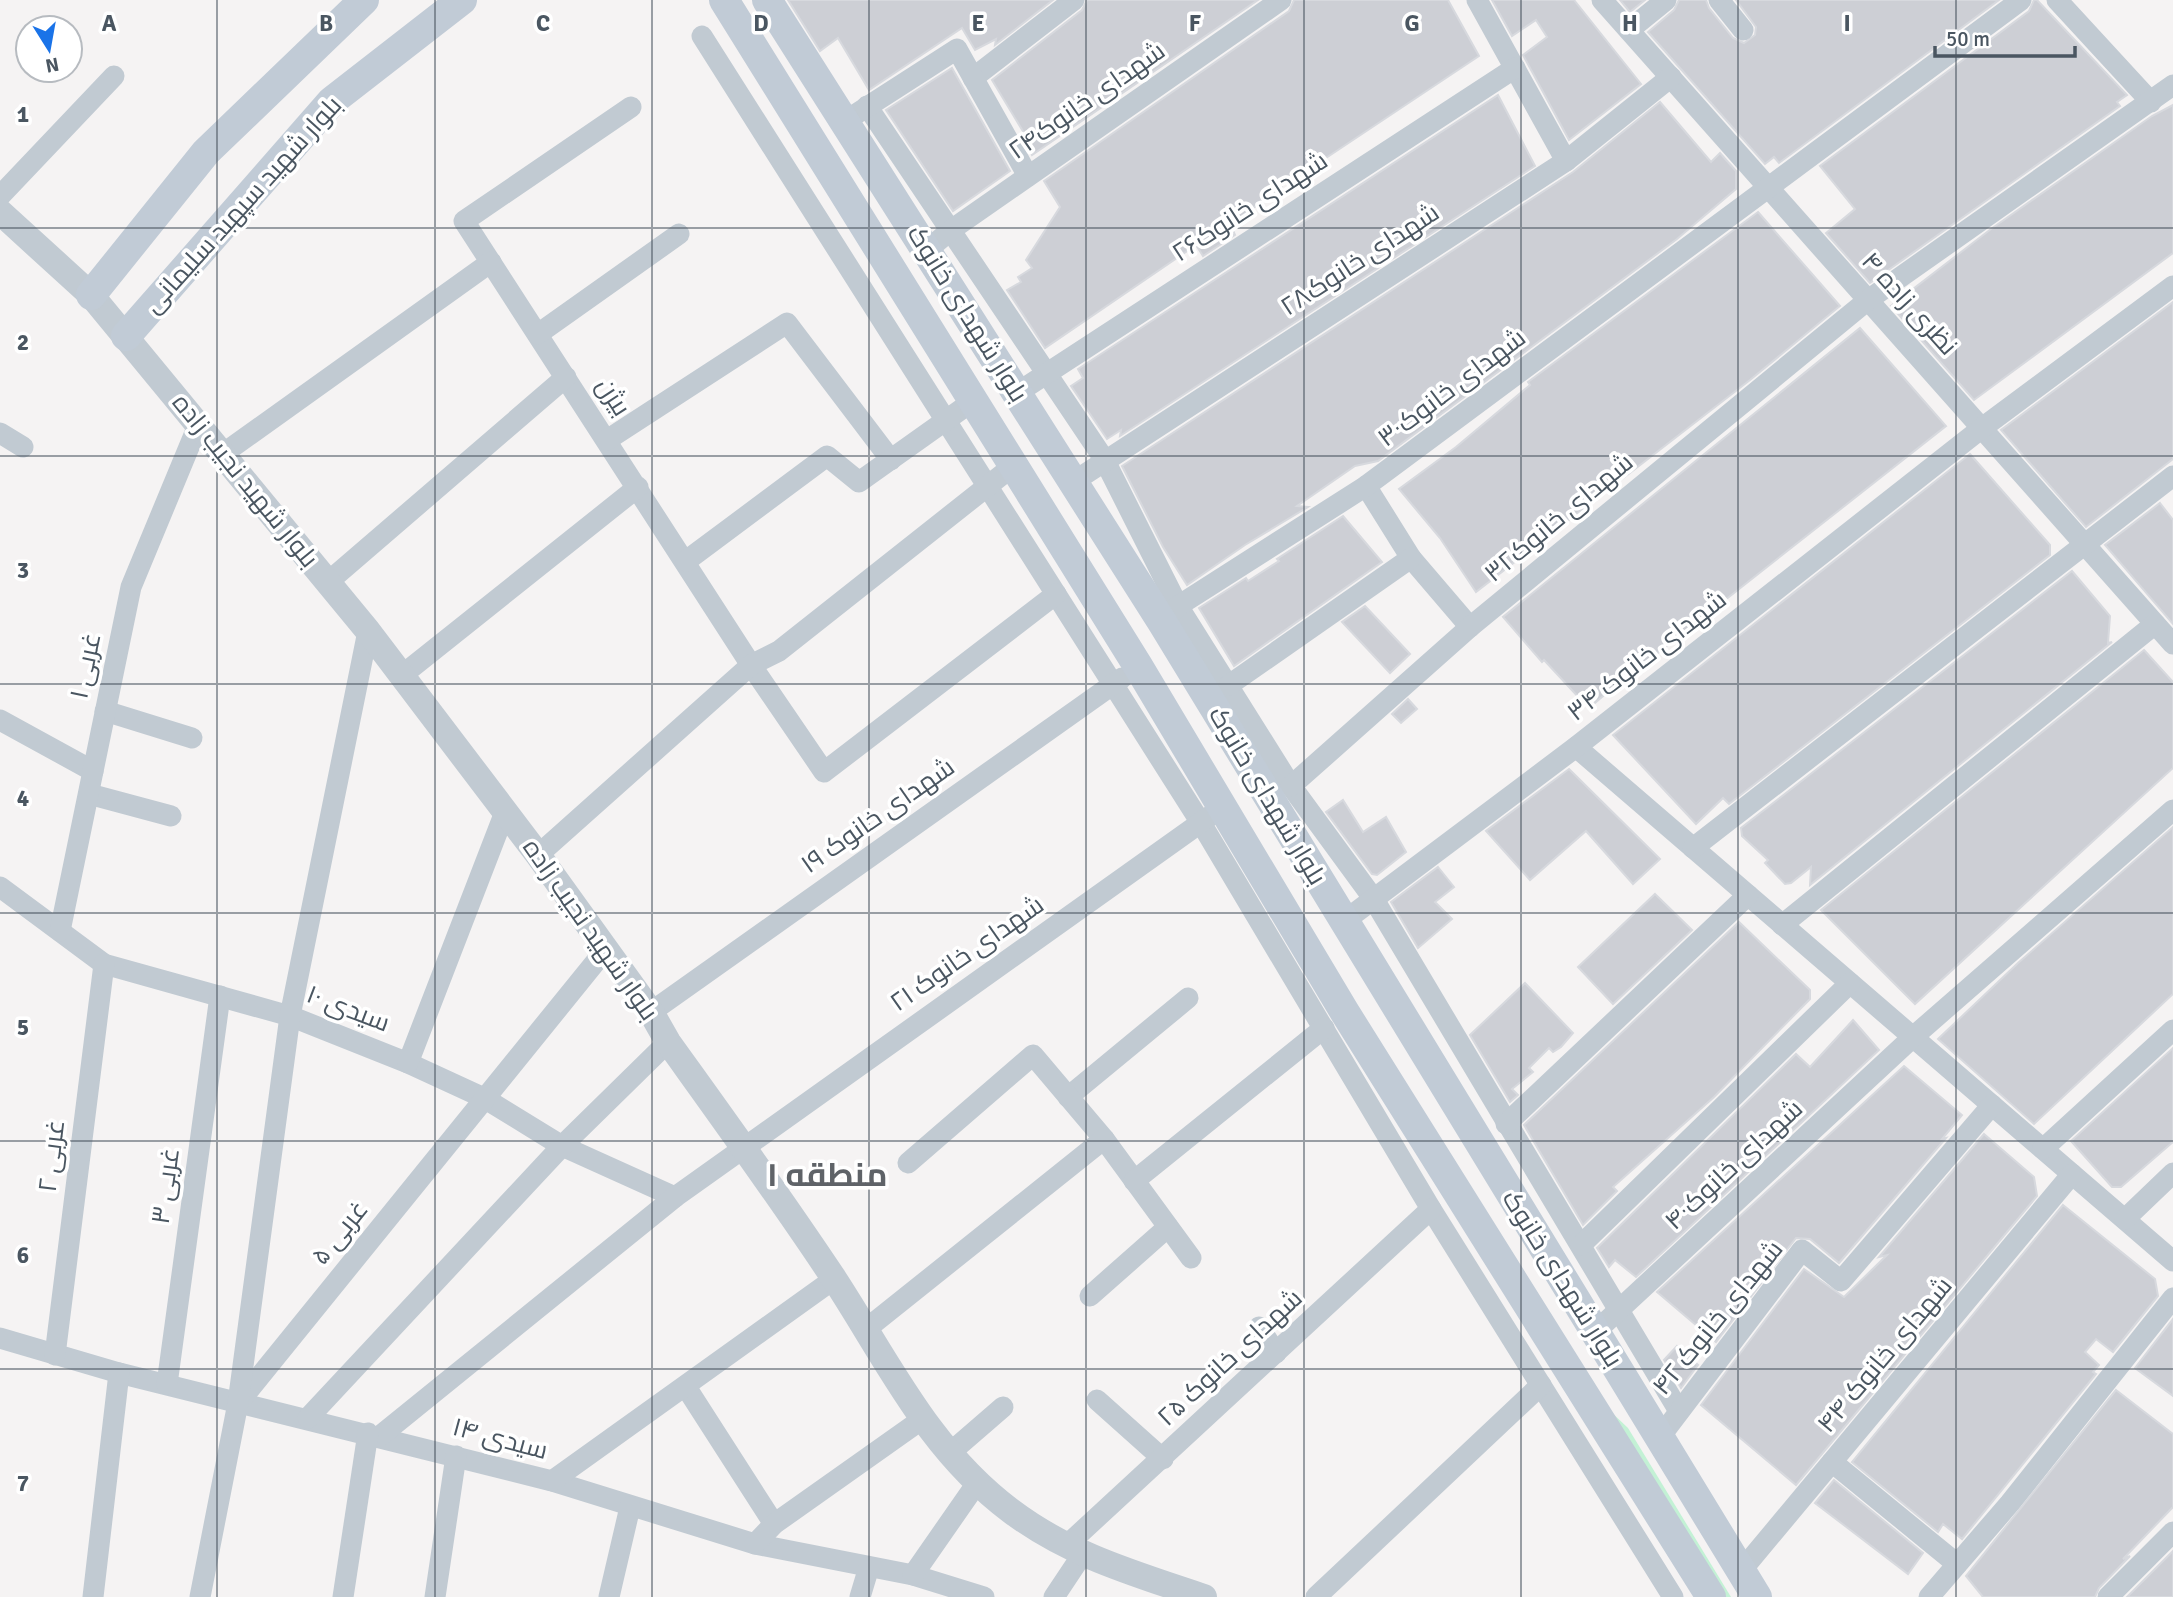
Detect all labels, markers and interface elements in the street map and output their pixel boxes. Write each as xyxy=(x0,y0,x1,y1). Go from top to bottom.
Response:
text: A xyxy=(102,9,117,38)
text: B xyxy=(319,9,333,38)
text: C xyxy=(536,9,550,38)
text: D xyxy=(753,9,769,38)
text: E xyxy=(971,9,985,38)
text: F xyxy=(1189,9,1201,38)
text: G xyxy=(1404,9,1420,38)
text: H xyxy=(1622,9,1638,38)
text: I xyxy=(1843,9,1851,38)
north arrow xyxy=(14,14,84,84)
scale bar xyxy=(1935,14,2075,58)
text: 50 m xyxy=(1946,26,1990,52)
street label: شهدای خانوک۲۴ xyxy=(1002,35,1172,167)
text: N xyxy=(43,52,61,78)
street label: بلوار شهید سپهبد سلیمانی xyxy=(137,90,349,320)
text: 1 xyxy=(17,100,29,129)
street label: شهدای خانوک۲۶ xyxy=(1166,145,1334,269)
street label: شهدای خانوک۲۸ xyxy=(1275,197,1445,323)
street label: بلوار شهدای خانوک xyxy=(900,220,1034,408)
street label: نظری زاده ۴ xyxy=(1854,246,1964,362)
street label: شهدای خانوک۳۰ xyxy=(1372,322,1532,454)
text: 2 xyxy=(17,328,29,357)
street label: بیژن xyxy=(589,372,637,422)
street label: بلوار شهید نجیب زاده xyxy=(165,388,325,574)
street label: شهدای خانوک۳۲ xyxy=(1478,447,1640,589)
text: 3 xyxy=(17,556,29,585)
street label: ۳۴ شهدای خانوک xyxy=(1561,584,1733,728)
street label: غربی ۱ xyxy=(63,630,109,702)
street label: بلوار شهدای خانوک xyxy=(1201,701,1333,891)
street label: شهدای خانوک ۱۹ xyxy=(795,751,961,881)
text: 4 xyxy=(17,784,29,813)
street label: بلوار شهید نجیب زاده xyxy=(515,833,665,1027)
street label: شهدای خانوک ۲۱ xyxy=(884,889,1050,1019)
street label: سیدی ۱۰ xyxy=(302,979,394,1039)
text: 5 xyxy=(17,1013,29,1042)
street label: شهدای خانوک۴۰ xyxy=(1658,1093,1810,1237)
street label: غربی ۲ xyxy=(32,1118,72,1194)
street label: غربی ۳ xyxy=(145,1146,187,1226)
district label: منطقه ۱ xyxy=(767,1155,887,1196)
street label: بلوار شهدای خانوک xyxy=(1495,1185,1629,1373)
street label: غربی ۵ xyxy=(305,1195,375,1271)
street label: شهدای خانوک ۴۲ xyxy=(1646,1234,1790,1402)
text: 6 xyxy=(17,1241,29,1270)
street label: ۴۴ شهدای خانوک xyxy=(1811,1271,1959,1439)
street label: شهدای خانوک ۲۵ xyxy=(1151,1283,1309,1433)
street label: سیدی ۱۴ xyxy=(449,1411,551,1467)
text: 7 xyxy=(17,1469,29,1498)

